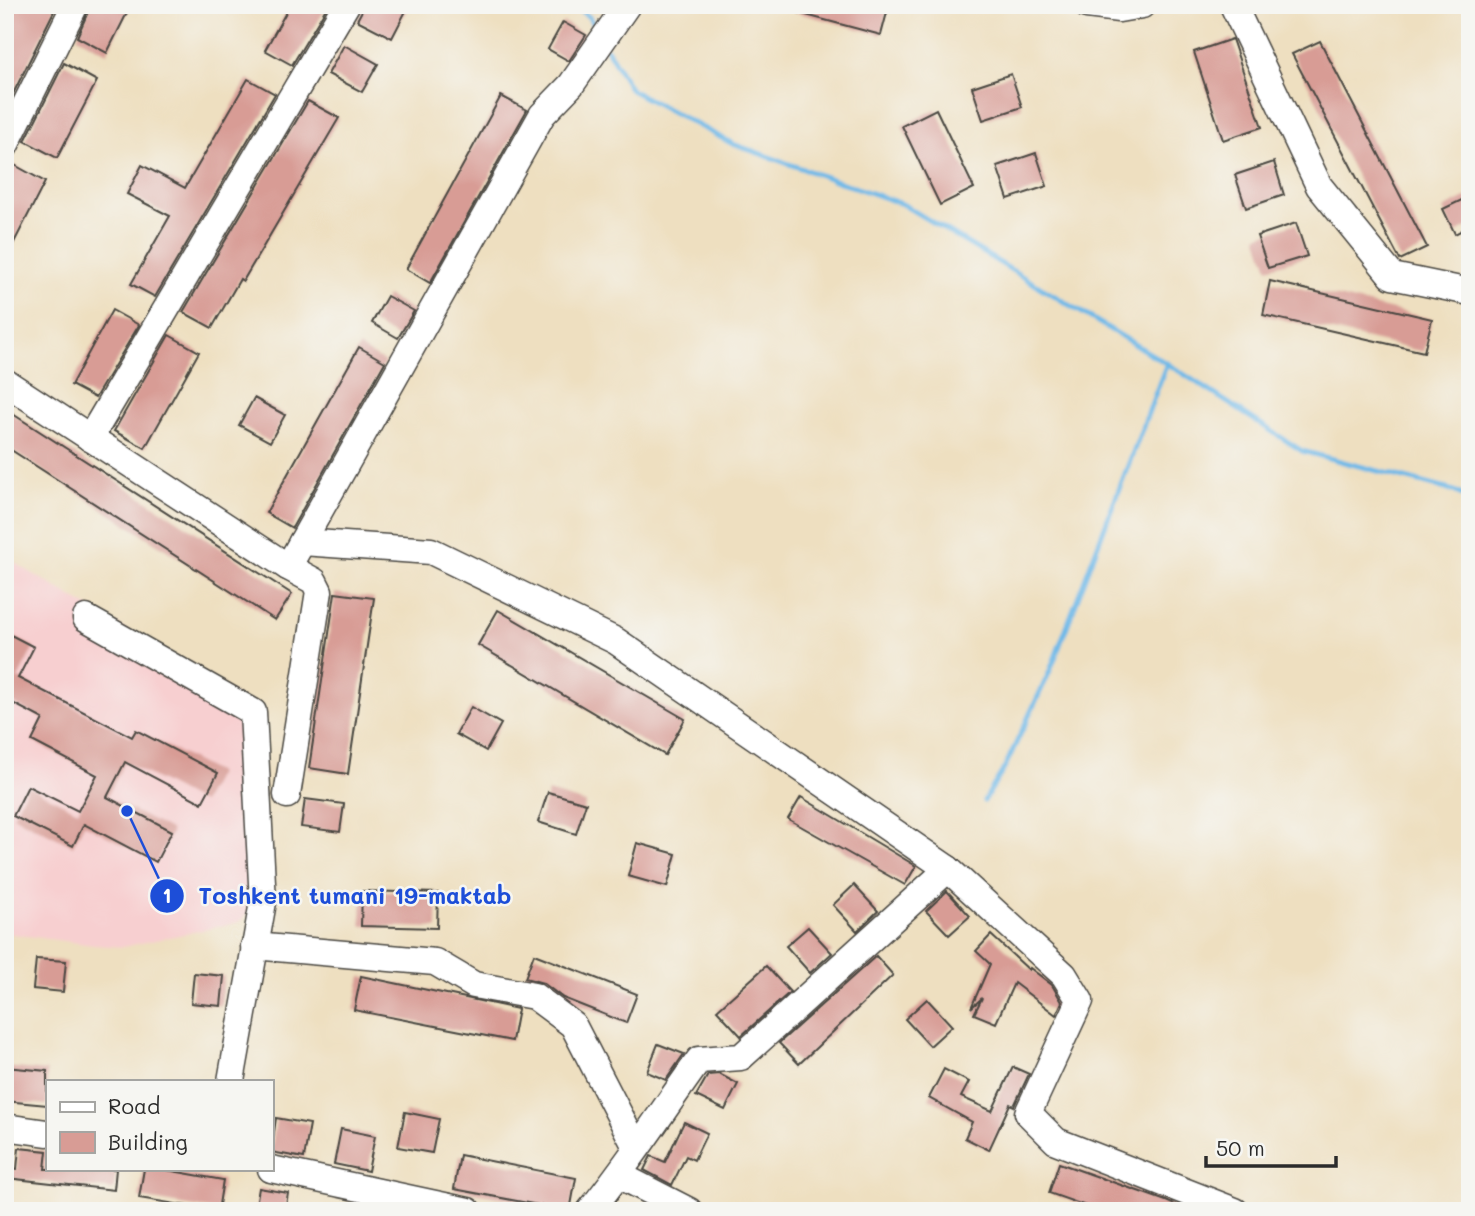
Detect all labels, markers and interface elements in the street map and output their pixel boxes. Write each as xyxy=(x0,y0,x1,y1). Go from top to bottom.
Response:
callout: Toshkent tumani 19-maktab xyxy=(149,874,525,918)
text: Toshkent tumani 19-maktab xyxy=(199,880,511,910)
text: 1 xyxy=(162,881,172,908)
legend xyxy=(46,1080,273,1170)
text: Road xyxy=(108,1092,160,1119)
scale bar xyxy=(1206,1125,1335,1169)
text: Building xyxy=(108,1128,188,1155)
text: 50 m xyxy=(1216,1134,1265,1161)

